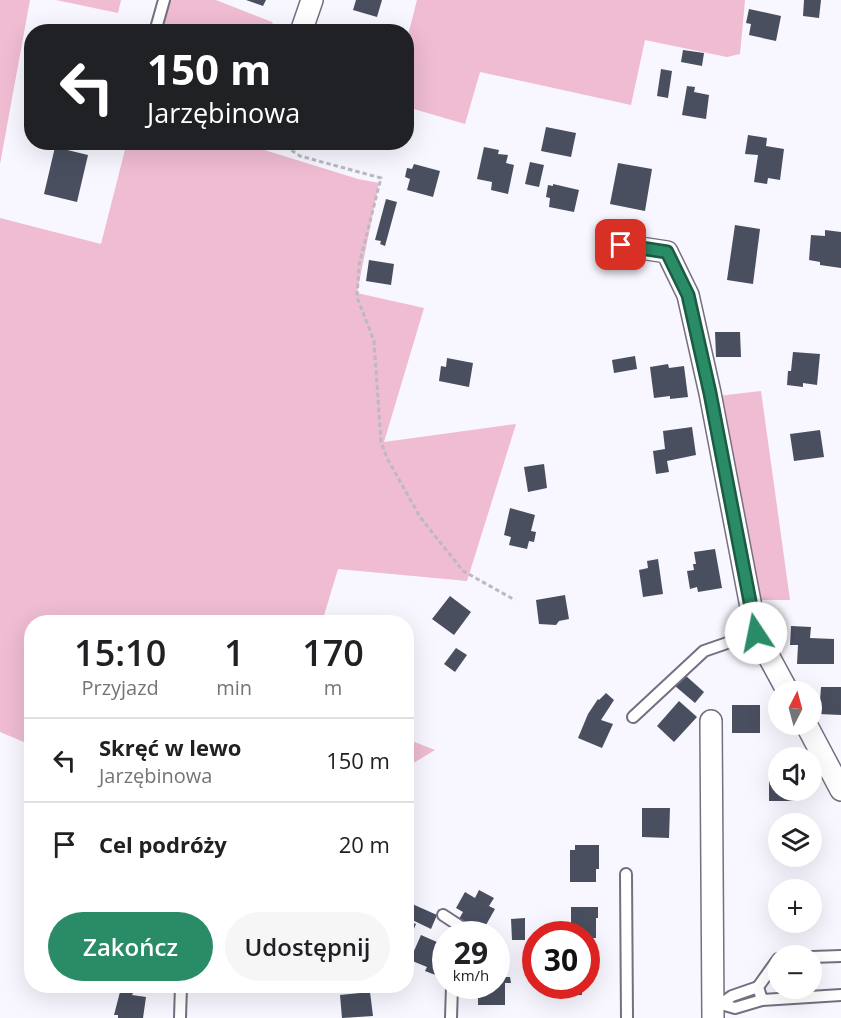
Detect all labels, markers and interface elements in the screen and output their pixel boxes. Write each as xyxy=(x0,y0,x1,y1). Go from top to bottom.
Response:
text: 150 m xyxy=(147,40,271,97)
icon: left xyxy=(48,48,126,126)
text: Jarzębinowa xyxy=(147,94,300,131)
pin xyxy=(595,219,646,270)
icon: arrive xyxy=(604,228,637,261)
position arrow xyxy=(724,601,788,665)
text: 15:10 xyxy=(74,628,166,677)
text: 1 xyxy=(224,628,245,677)
text: 170 xyxy=(302,628,364,677)
text: Przyjazd xyxy=(81,674,159,701)
text: min xyxy=(216,674,252,701)
text: m xyxy=(324,674,342,701)
north arrow xyxy=(768,681,822,735)
map controls xyxy=(768,681,822,999)
text: Skręć w lewo xyxy=(99,732,241,762)
icon: left xyxy=(48,744,81,777)
text: 150 m xyxy=(326,745,390,775)
button: sound xyxy=(768,747,822,801)
text: Jarzębinowa xyxy=(99,762,212,789)
button: layers xyxy=(768,813,822,867)
icon: arrive xyxy=(48,828,81,861)
text: Cel podróży xyxy=(99,829,227,859)
text: 20 m xyxy=(339,829,390,859)
button: + xyxy=(768,879,822,933)
button: Zakończ xyxy=(48,912,213,981)
button: Udostępnij xyxy=(225,912,390,981)
speed limit sign: 30 xyxy=(522,921,600,999)
text: 29 xyxy=(454,932,488,973)
button: − xyxy=(768,945,822,999)
text: km/h xyxy=(453,965,489,985)

